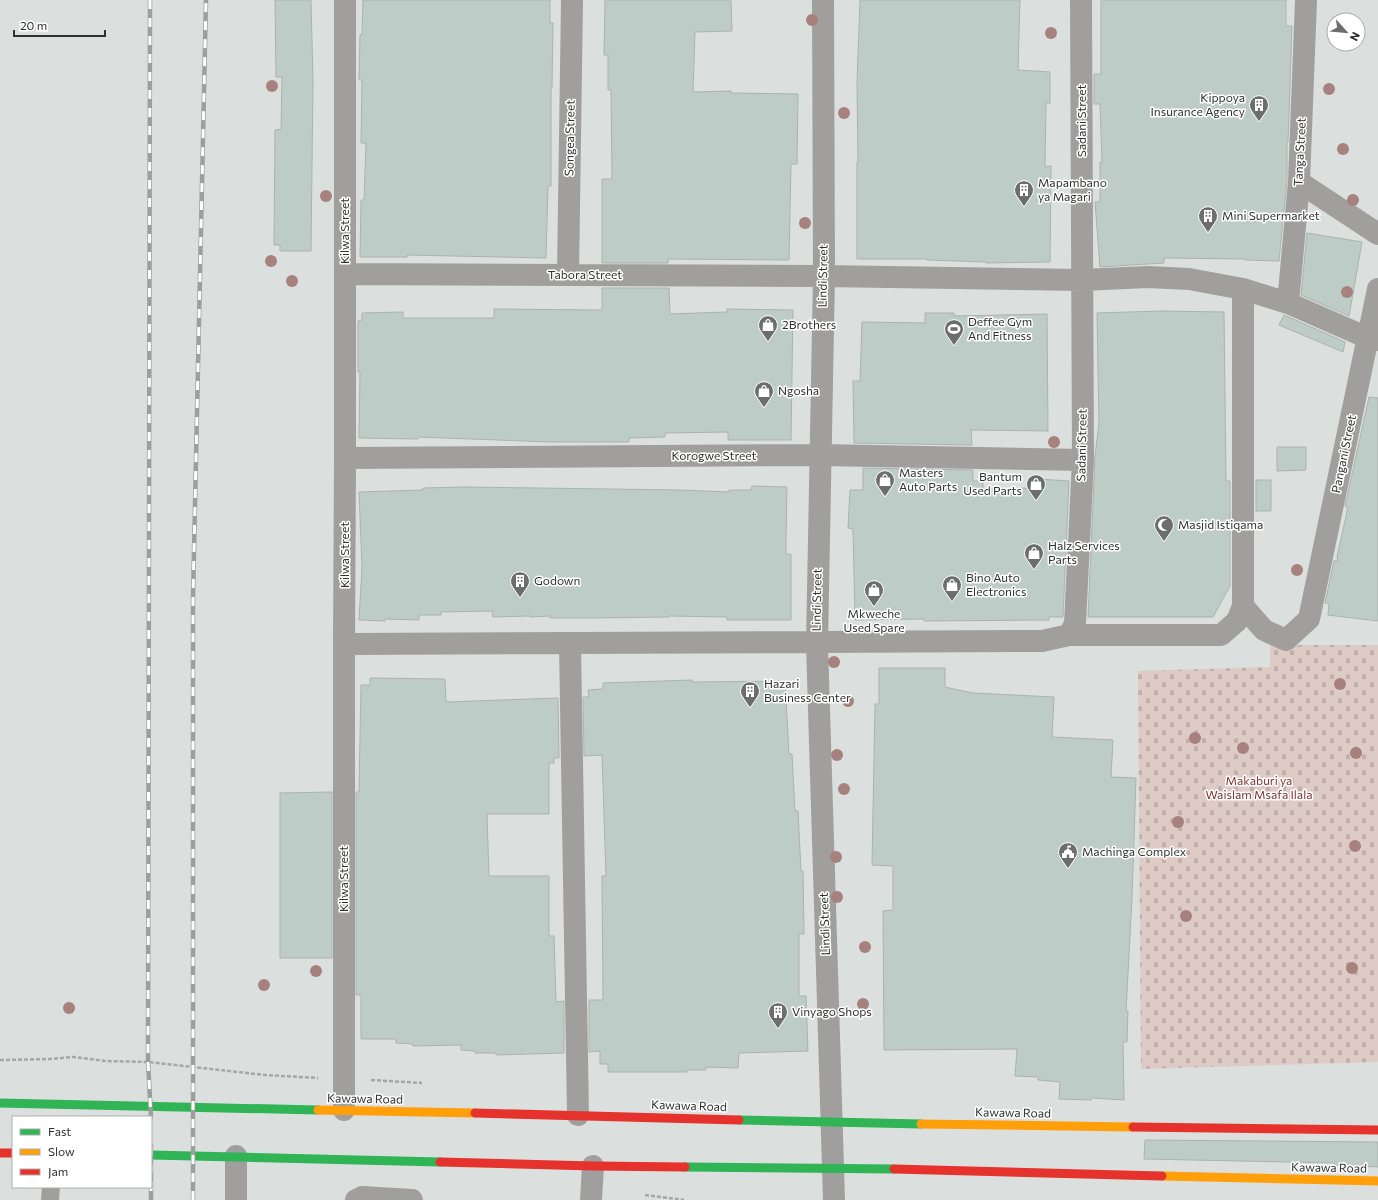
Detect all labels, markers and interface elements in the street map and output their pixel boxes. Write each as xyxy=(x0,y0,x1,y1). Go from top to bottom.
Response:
scale bar xyxy=(14,12,105,38)
north arrow xyxy=(1326,12,1366,52)
text: 20 m xyxy=(20,18,47,32)
text: N xyxy=(1348,30,1363,43)
street label: Sadani Street xyxy=(1074,85,1088,157)
place label: Kippoya Insurance Agency xyxy=(1150,90,1245,118)
building icon: Kippoya Insurance Agency xyxy=(1248,94,1270,122)
street label: Songea Street xyxy=(561,100,577,176)
street label: Tanga Street xyxy=(1290,117,1308,187)
place label: Mapambano ya Magari xyxy=(1038,175,1107,203)
building icon: Mapambano ya Magari xyxy=(1013,179,1035,207)
street label: Kilwa Street xyxy=(337,198,351,264)
building icon: Mini Supermarket xyxy=(1197,205,1219,233)
place label: Mini Supermarket xyxy=(1222,208,1320,222)
street label: Lindi Street xyxy=(814,244,830,308)
street label: Tabora Street xyxy=(548,267,622,281)
shop icon: 2Brothers xyxy=(757,314,779,342)
place label: Deffee Gym And Fitness xyxy=(968,314,1032,342)
place label: 2Brothers xyxy=(782,317,836,331)
sports icon: Deffee Gym And Fitness xyxy=(943,318,965,346)
shop icon: Ngosha xyxy=(753,380,775,408)
place label: Ngosha xyxy=(778,383,819,397)
street label: Sadani Street xyxy=(1073,408,1089,481)
street label: Pangani Street xyxy=(1328,413,1358,494)
street label: Korogwe Street xyxy=(672,448,757,462)
place label: Masters Auto Parts xyxy=(899,465,957,493)
shop icon: Masters Auto Parts xyxy=(874,469,896,497)
place label: Bantum Used Parts xyxy=(963,469,1022,497)
shop icon: Bantum Used Parts xyxy=(1025,473,1047,501)
mosque icon: Masjid Istiqama xyxy=(1153,514,1175,542)
place label: Masjid Istiqama xyxy=(1178,517,1263,531)
street label: Kilwa Street xyxy=(337,522,351,588)
place label: Halz Services Parts xyxy=(1048,538,1120,566)
shop icon: Halz Services Parts xyxy=(1023,542,1045,570)
street label: Lindi Street xyxy=(808,568,824,632)
building icon: Godown xyxy=(509,570,531,598)
place label: Bino Auto Electronics xyxy=(966,570,1026,598)
place label: Godown xyxy=(534,573,580,587)
shop icon: Bino Auto Electronics xyxy=(941,574,963,602)
shop icon: Mkweche Used Spare xyxy=(863,579,885,607)
place label: Mkweche Used Spare xyxy=(843,606,905,634)
place label: Hazari Business Center xyxy=(764,676,851,704)
building icon: Hazari Business Center xyxy=(739,680,761,708)
park label: Makaburi ya Waislam Msafa Ilala xyxy=(1206,773,1312,801)
public building icon: Machinga Complex xyxy=(1057,841,1079,869)
place label: Machinga Complex xyxy=(1082,844,1187,858)
street label: Kilwa Street xyxy=(336,846,350,912)
street label: Lindi Street xyxy=(816,892,832,956)
building icon: Vinyago Shops xyxy=(767,1001,789,1029)
place label: Vinyago Shops xyxy=(792,1004,872,1018)
street label: Kawawa Road xyxy=(327,1090,403,1106)
street label: Kawawa Road xyxy=(651,1097,727,1113)
street label: Kawawa Road xyxy=(975,1104,1051,1120)
legend xyxy=(12,1116,152,1188)
text: Fast xyxy=(48,1124,71,1138)
text: Slow xyxy=(48,1144,75,1158)
street label: Kawawa Road xyxy=(1291,1159,1367,1175)
text: Jam xyxy=(48,1164,68,1179)

